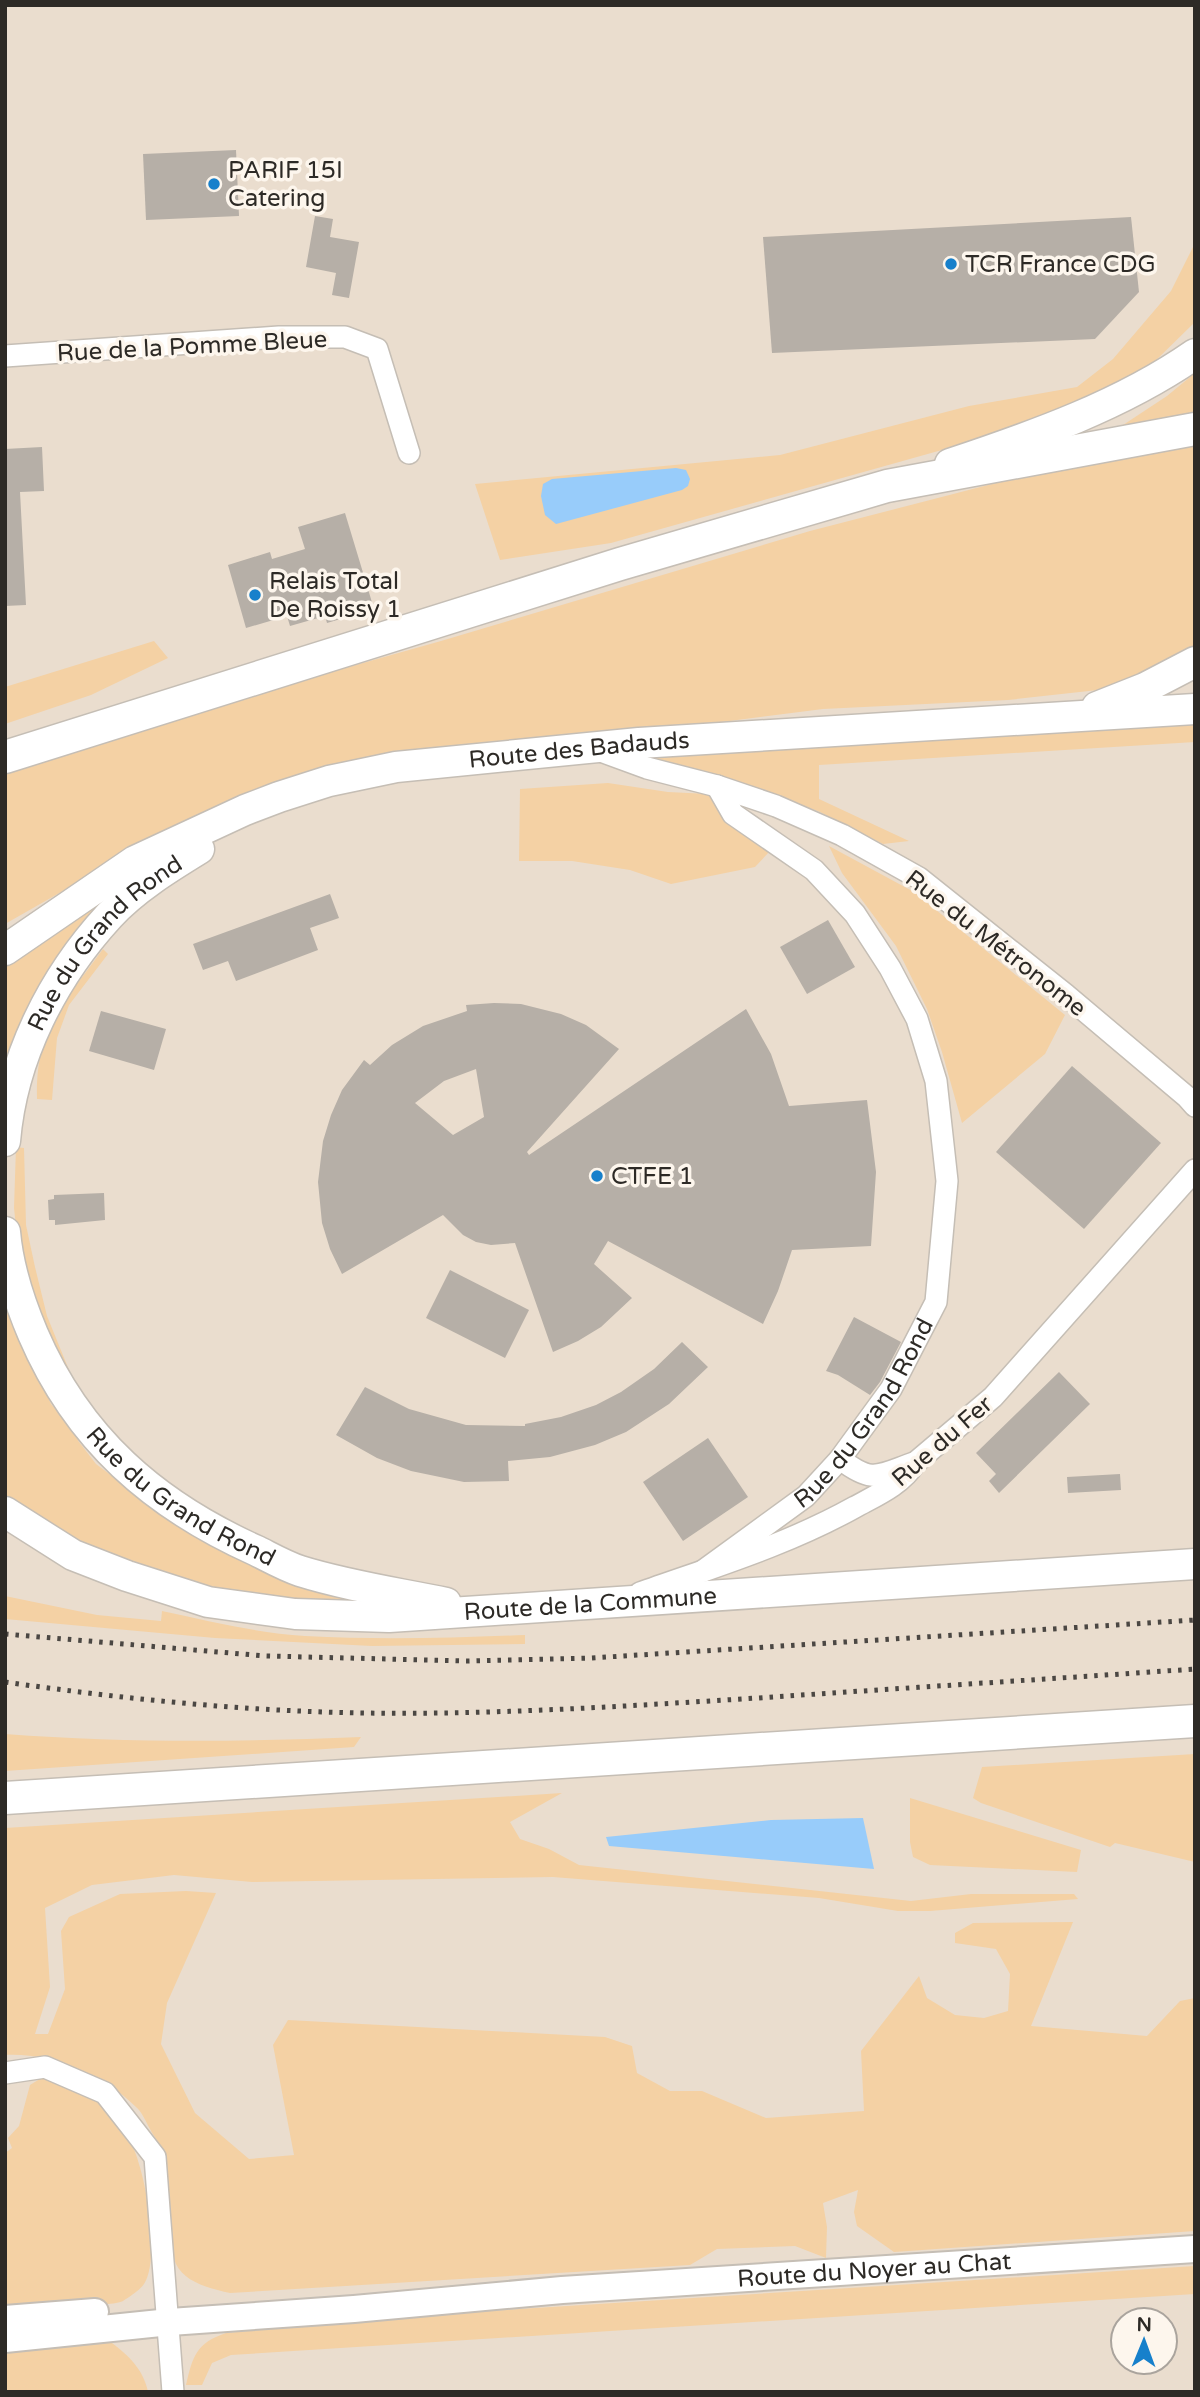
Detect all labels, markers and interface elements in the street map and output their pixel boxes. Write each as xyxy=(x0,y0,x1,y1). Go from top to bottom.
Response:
place label: PARIF 15I Catering xyxy=(228,156,343,213)
marker: PARIF 15I Catering xyxy=(206,176,222,192)
place label: TCR France CDG xyxy=(965,250,1156,279)
marker: TCR France CDG xyxy=(943,256,959,272)
street label: Rue de la Pomme Bleue xyxy=(56,325,328,368)
place label: Relais Total De Roissy 1 xyxy=(269,567,401,624)
marker: Relais Total De Roissy 1 xyxy=(247,587,263,603)
street label: Route des Badauds xyxy=(467,726,690,775)
street label: Rue du Grand Rond xyxy=(22,849,188,1036)
street label: Rue du Métronome xyxy=(900,864,1092,1023)
place label: CTFE 1 xyxy=(611,1162,694,1191)
marker: CTFE 1 xyxy=(589,1168,605,1184)
street label: Rue du Grand Rond xyxy=(789,1314,940,1515)
street label: Rue du Fer xyxy=(886,1389,999,1493)
street label: Rue du Grand Rond xyxy=(80,1421,280,1573)
street label: Route de la Commune xyxy=(463,1581,718,1627)
street label: Route du Noyer au Chat xyxy=(736,2247,1012,2294)
north arrow xyxy=(1109,2306,1179,2376)
text: N xyxy=(1136,2314,1152,2336)

